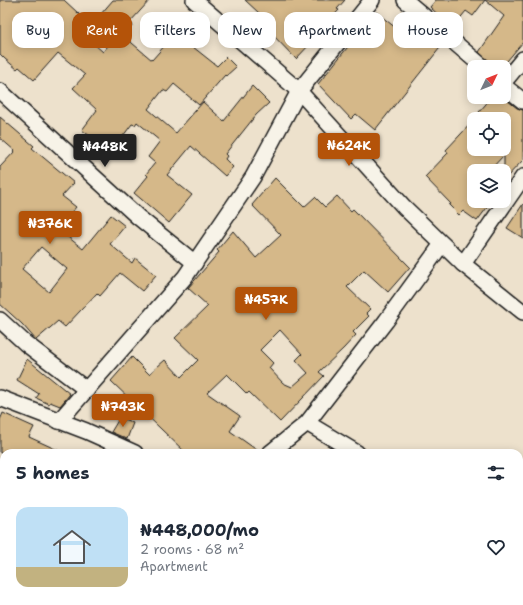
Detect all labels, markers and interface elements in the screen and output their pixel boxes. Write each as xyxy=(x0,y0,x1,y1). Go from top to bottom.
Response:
chip: Buy xyxy=(12,12,64,48)
chip: Rent xyxy=(72,12,132,48)
chip: Filters xyxy=(140,12,210,48)
chip: New xyxy=(218,12,276,48)
chip: Apartment xyxy=(284,12,385,48)
chip: House xyxy=(393,12,463,48)
north arrow xyxy=(467,60,511,104)
map controls xyxy=(467,60,511,208)
button: locate xyxy=(467,112,511,156)
pin: ₦624K xyxy=(321,133,377,167)
pin: ₦448K xyxy=(77,134,133,168)
text: ₦624K xyxy=(327,137,371,154)
text: ₦448K xyxy=(82,138,128,155)
button: layers xyxy=(467,164,511,208)
pin: ₦376K xyxy=(22,211,78,245)
text: ₦376K xyxy=(28,215,72,232)
pin: ₦457K xyxy=(238,287,294,321)
text: ₦457K xyxy=(244,291,288,308)
pin: ₦743K xyxy=(95,394,151,428)
text: ₦743K xyxy=(101,398,145,415)
text: 5 homes xyxy=(16,462,89,484)
icon: filters xyxy=(485,462,507,484)
text: ₦448,000/mo xyxy=(140,519,259,541)
icon: home xyxy=(48,523,96,571)
icon: heart xyxy=(485,536,507,558)
text: 2 rooms · 68 m² xyxy=(140,541,244,558)
text: Apartment xyxy=(140,558,208,575)

